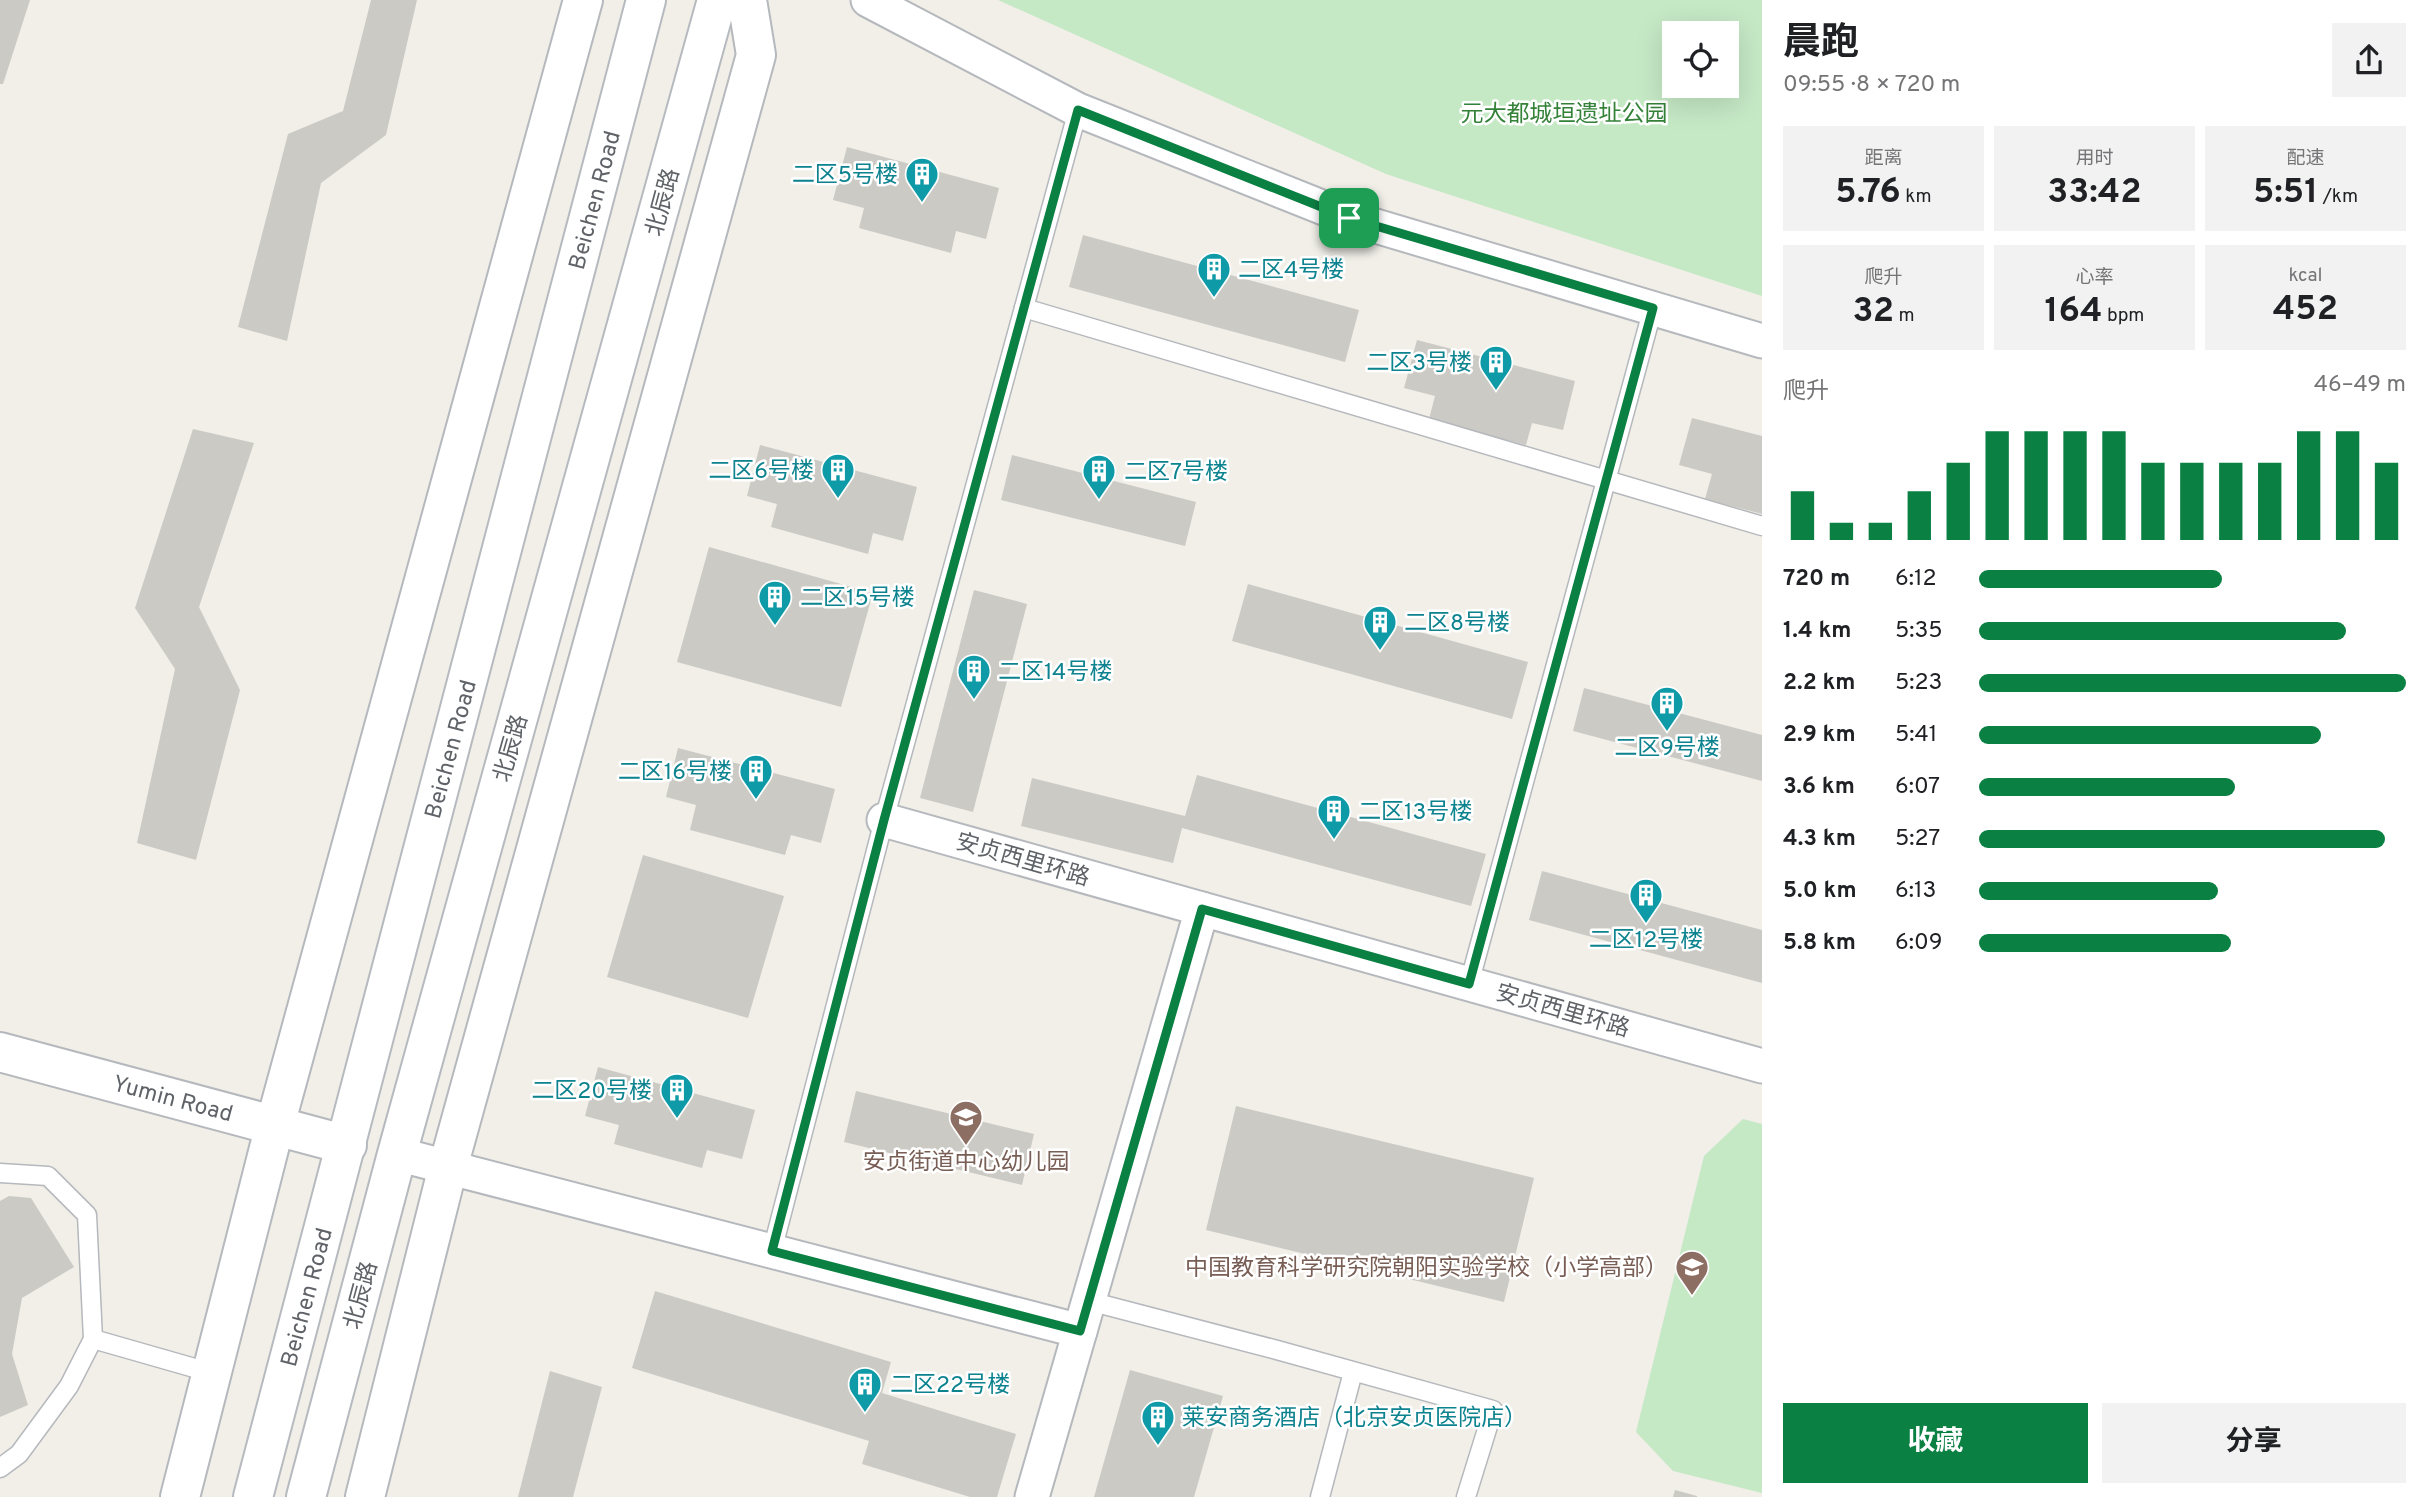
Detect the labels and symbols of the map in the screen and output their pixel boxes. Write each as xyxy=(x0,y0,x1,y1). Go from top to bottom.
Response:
park label: 元大都城垣遗址公园 xyxy=(1461,101,1668,130)
street label: Beichen Road xyxy=(564,128,629,273)
building icon: 二区5号楼 xyxy=(903,155,941,204)
place label: 二区5号楼 xyxy=(792,162,898,191)
street label: 北辰路 xyxy=(641,166,687,240)
pin xyxy=(1319,188,1379,248)
building icon: 二区4号楼 xyxy=(1195,250,1233,299)
place label: 二区4号楼 xyxy=(1238,257,1344,286)
building icon: 二区3号楼 xyxy=(1477,343,1515,392)
place label: 二区3号楼 xyxy=(1366,350,1472,379)
building icon: 二区6号楼 xyxy=(819,451,857,500)
building icon: 二区7号楼 xyxy=(1080,452,1118,501)
place label: 二区6号楼 xyxy=(708,458,814,487)
place label: 二区7号楼 xyxy=(1124,459,1228,488)
building icon: 二区15号楼 xyxy=(756,578,794,627)
place label: 二区15号楼 xyxy=(800,585,915,614)
building icon: 二区8号楼 xyxy=(1361,603,1399,652)
place label: 二区8号楼 xyxy=(1404,610,1510,639)
building icon: 二区14号楼 xyxy=(955,652,993,701)
place label: 二区14号楼 xyxy=(998,659,1112,688)
street label: Beichen Road xyxy=(420,677,485,822)
building icon: 二区9号楼 xyxy=(1648,684,1686,733)
street label: 北辰路 xyxy=(489,712,536,786)
place label: 二区9号楼 xyxy=(1614,735,1720,764)
building icon: 二区16号楼 xyxy=(737,752,775,801)
place label: 二区16号楼 xyxy=(618,759,732,788)
building icon: 二区13号楼 xyxy=(1315,792,1353,841)
place label: 二区13号楼 xyxy=(1358,799,1472,828)
street label: 安贞西里环路 xyxy=(952,828,1093,894)
building icon: 二区12号楼 xyxy=(1627,876,1665,925)
place label: 二区12号楼 xyxy=(1589,927,1703,956)
street label: 安贞西里环路 xyxy=(1492,979,1633,1045)
street label: Yumin Road xyxy=(109,1070,236,1130)
building icon: 二区20号楼 xyxy=(658,1071,696,1120)
place label: 二区20号楼 xyxy=(531,1078,652,1107)
school or university icon: 安贞街道中心幼儿园 xyxy=(947,1098,985,1147)
place label: 安贞街道中心幼儿园 xyxy=(863,1149,1070,1178)
street label: Beichen Road xyxy=(276,1225,341,1370)
school or university icon: 中国教育科学研究院朝阳实验学校（小学高部） xyxy=(1673,1248,1711,1297)
place label: 中国教育科学研究院朝阳实验学校（小学高部） xyxy=(1185,1255,1668,1284)
street label: 北辰路 xyxy=(339,1259,385,1333)
building icon: 二区22号楼 xyxy=(846,1365,884,1414)
place label: 二区22号楼 xyxy=(890,1372,1010,1401)
building icon: 莱安商务酒店（北京安贞医院店） xyxy=(1139,1398,1177,1447)
place label: 莱安商务酒店（北京安贞医院店） xyxy=(1182,1405,1527,1434)

